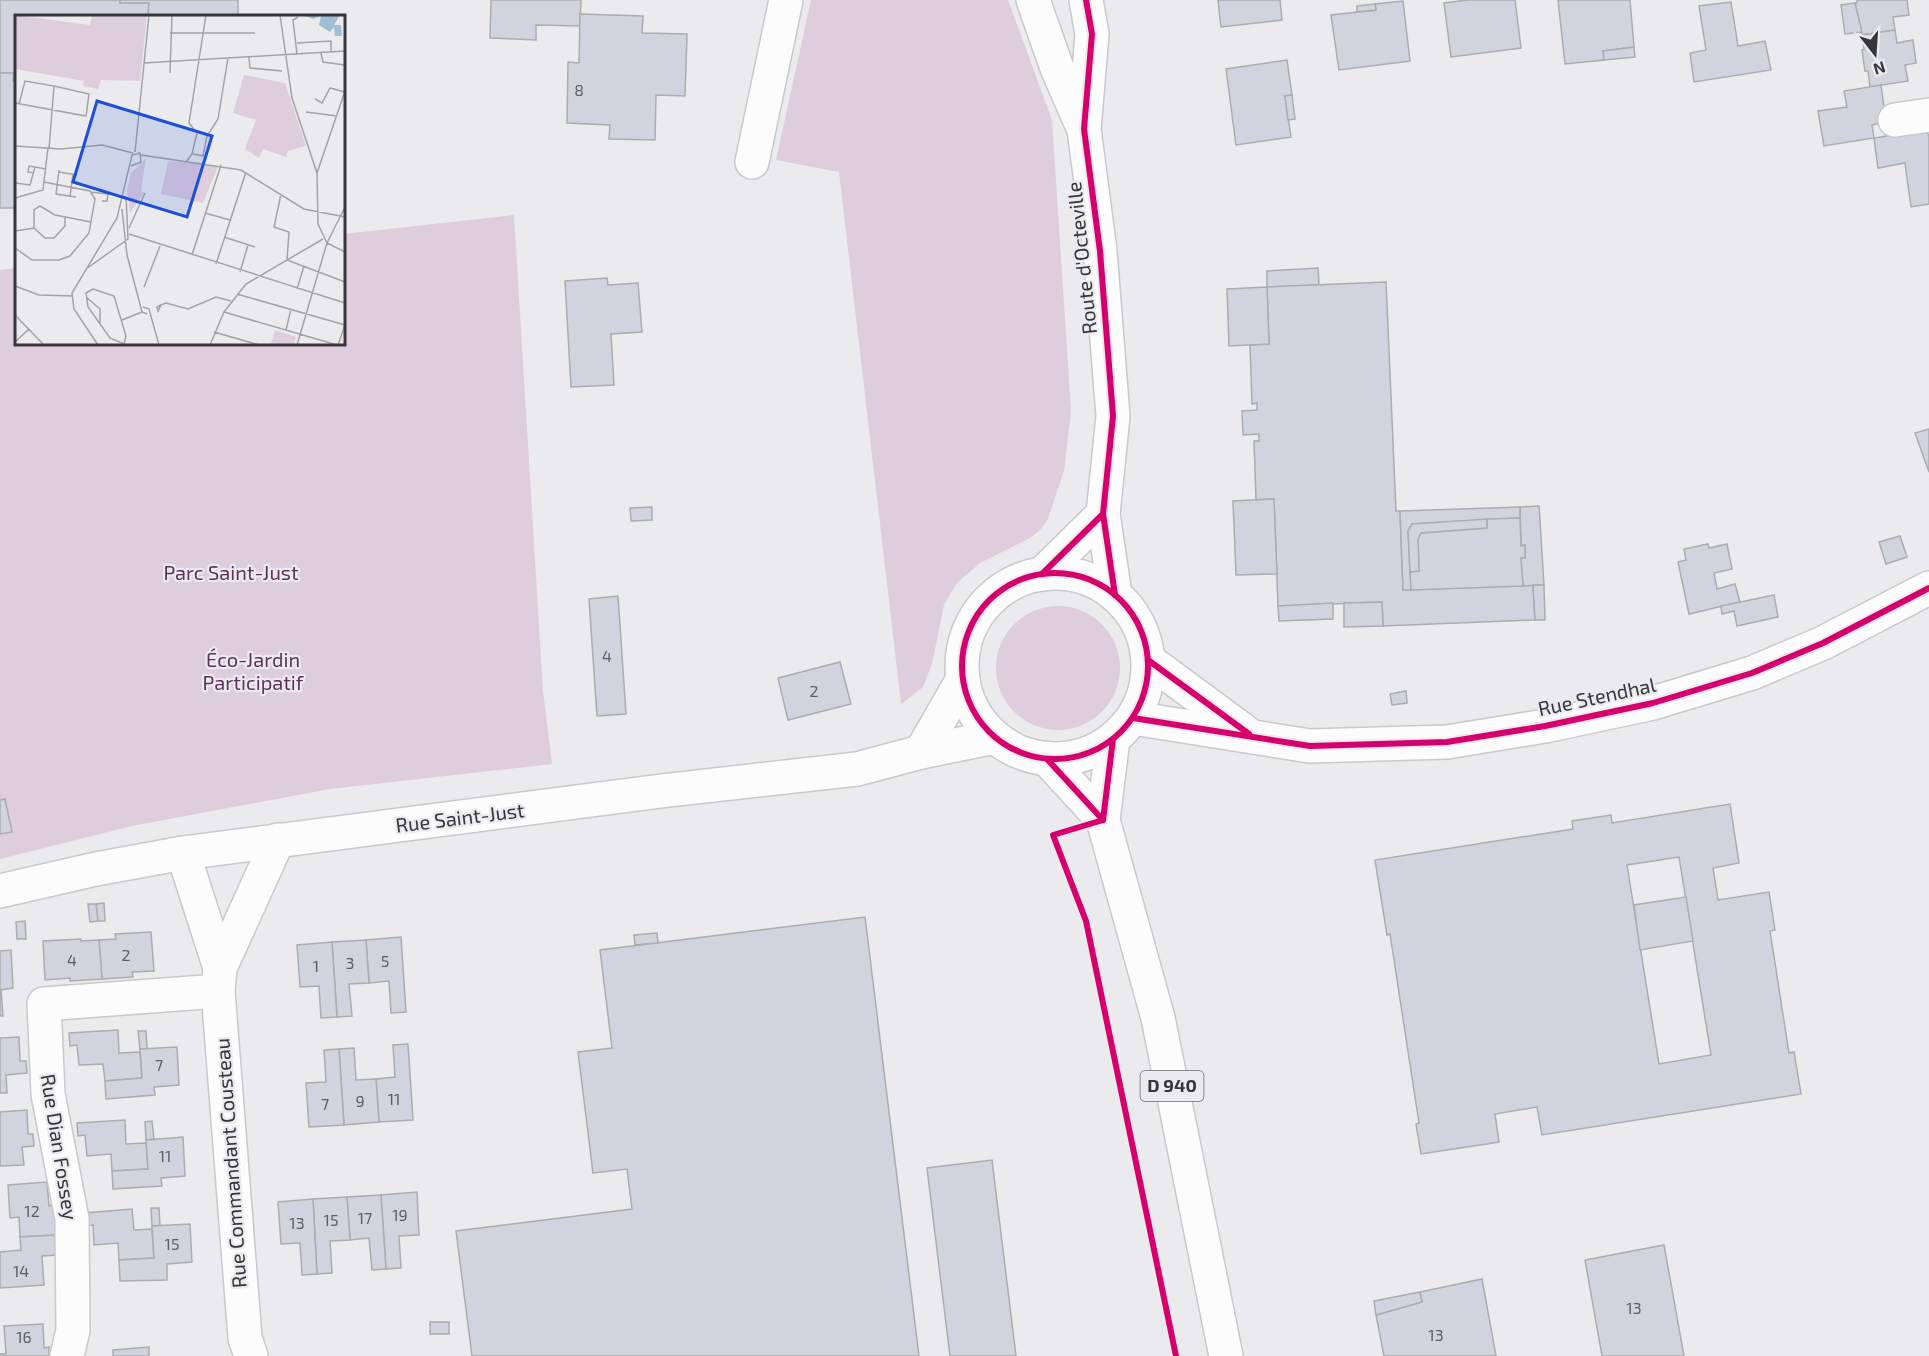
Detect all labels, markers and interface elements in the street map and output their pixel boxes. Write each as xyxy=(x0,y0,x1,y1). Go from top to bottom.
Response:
inset map xyxy=(15,15,345,345)
north arrow xyxy=(1845,24,1905,84)
text: N xyxy=(1871,58,1888,80)
house number: 8 xyxy=(574,80,584,99)
street label: Route d'Octeville xyxy=(1061,181,1101,335)
park label: Parc Saint-Just xyxy=(163,560,299,584)
house number: 4 xyxy=(602,646,612,665)
park label: Éco-Jardin Participatif xyxy=(203,647,304,694)
street label: Rue Stendhal xyxy=(1536,672,1658,720)
house number: 2 xyxy=(810,681,819,700)
street label: Rue Saint-Just xyxy=(394,797,526,837)
house number: 2 xyxy=(122,945,131,964)
house number: 4 xyxy=(67,950,77,969)
house number: 5 xyxy=(381,951,389,970)
house number: 3 xyxy=(346,953,354,972)
house number: 1 xyxy=(313,956,319,975)
street label: Rue Commandant Cousteau xyxy=(209,1037,251,1289)
house number: 7 xyxy=(155,1055,163,1074)
road number: D 940 xyxy=(1140,1071,1204,1101)
street label: Rue Dian Fossey xyxy=(37,1072,83,1222)
house number: 11 xyxy=(388,1089,400,1108)
house number: 9 xyxy=(355,1091,365,1110)
house number: 7 xyxy=(321,1094,329,1113)
house number: 11 xyxy=(159,1146,171,1165)
house number: 12 xyxy=(24,1201,40,1220)
house number: 19 xyxy=(392,1205,408,1224)
house number: 17 xyxy=(358,1208,372,1227)
house number: 15 xyxy=(324,1210,338,1229)
house number: 13 xyxy=(289,1213,305,1232)
house number: 15 xyxy=(165,1234,179,1253)
house number: 14 xyxy=(13,1261,29,1280)
house number: 13 xyxy=(1626,1298,1642,1317)
house number: 13 xyxy=(1428,1325,1444,1344)
house number: 16 xyxy=(16,1327,32,1346)

